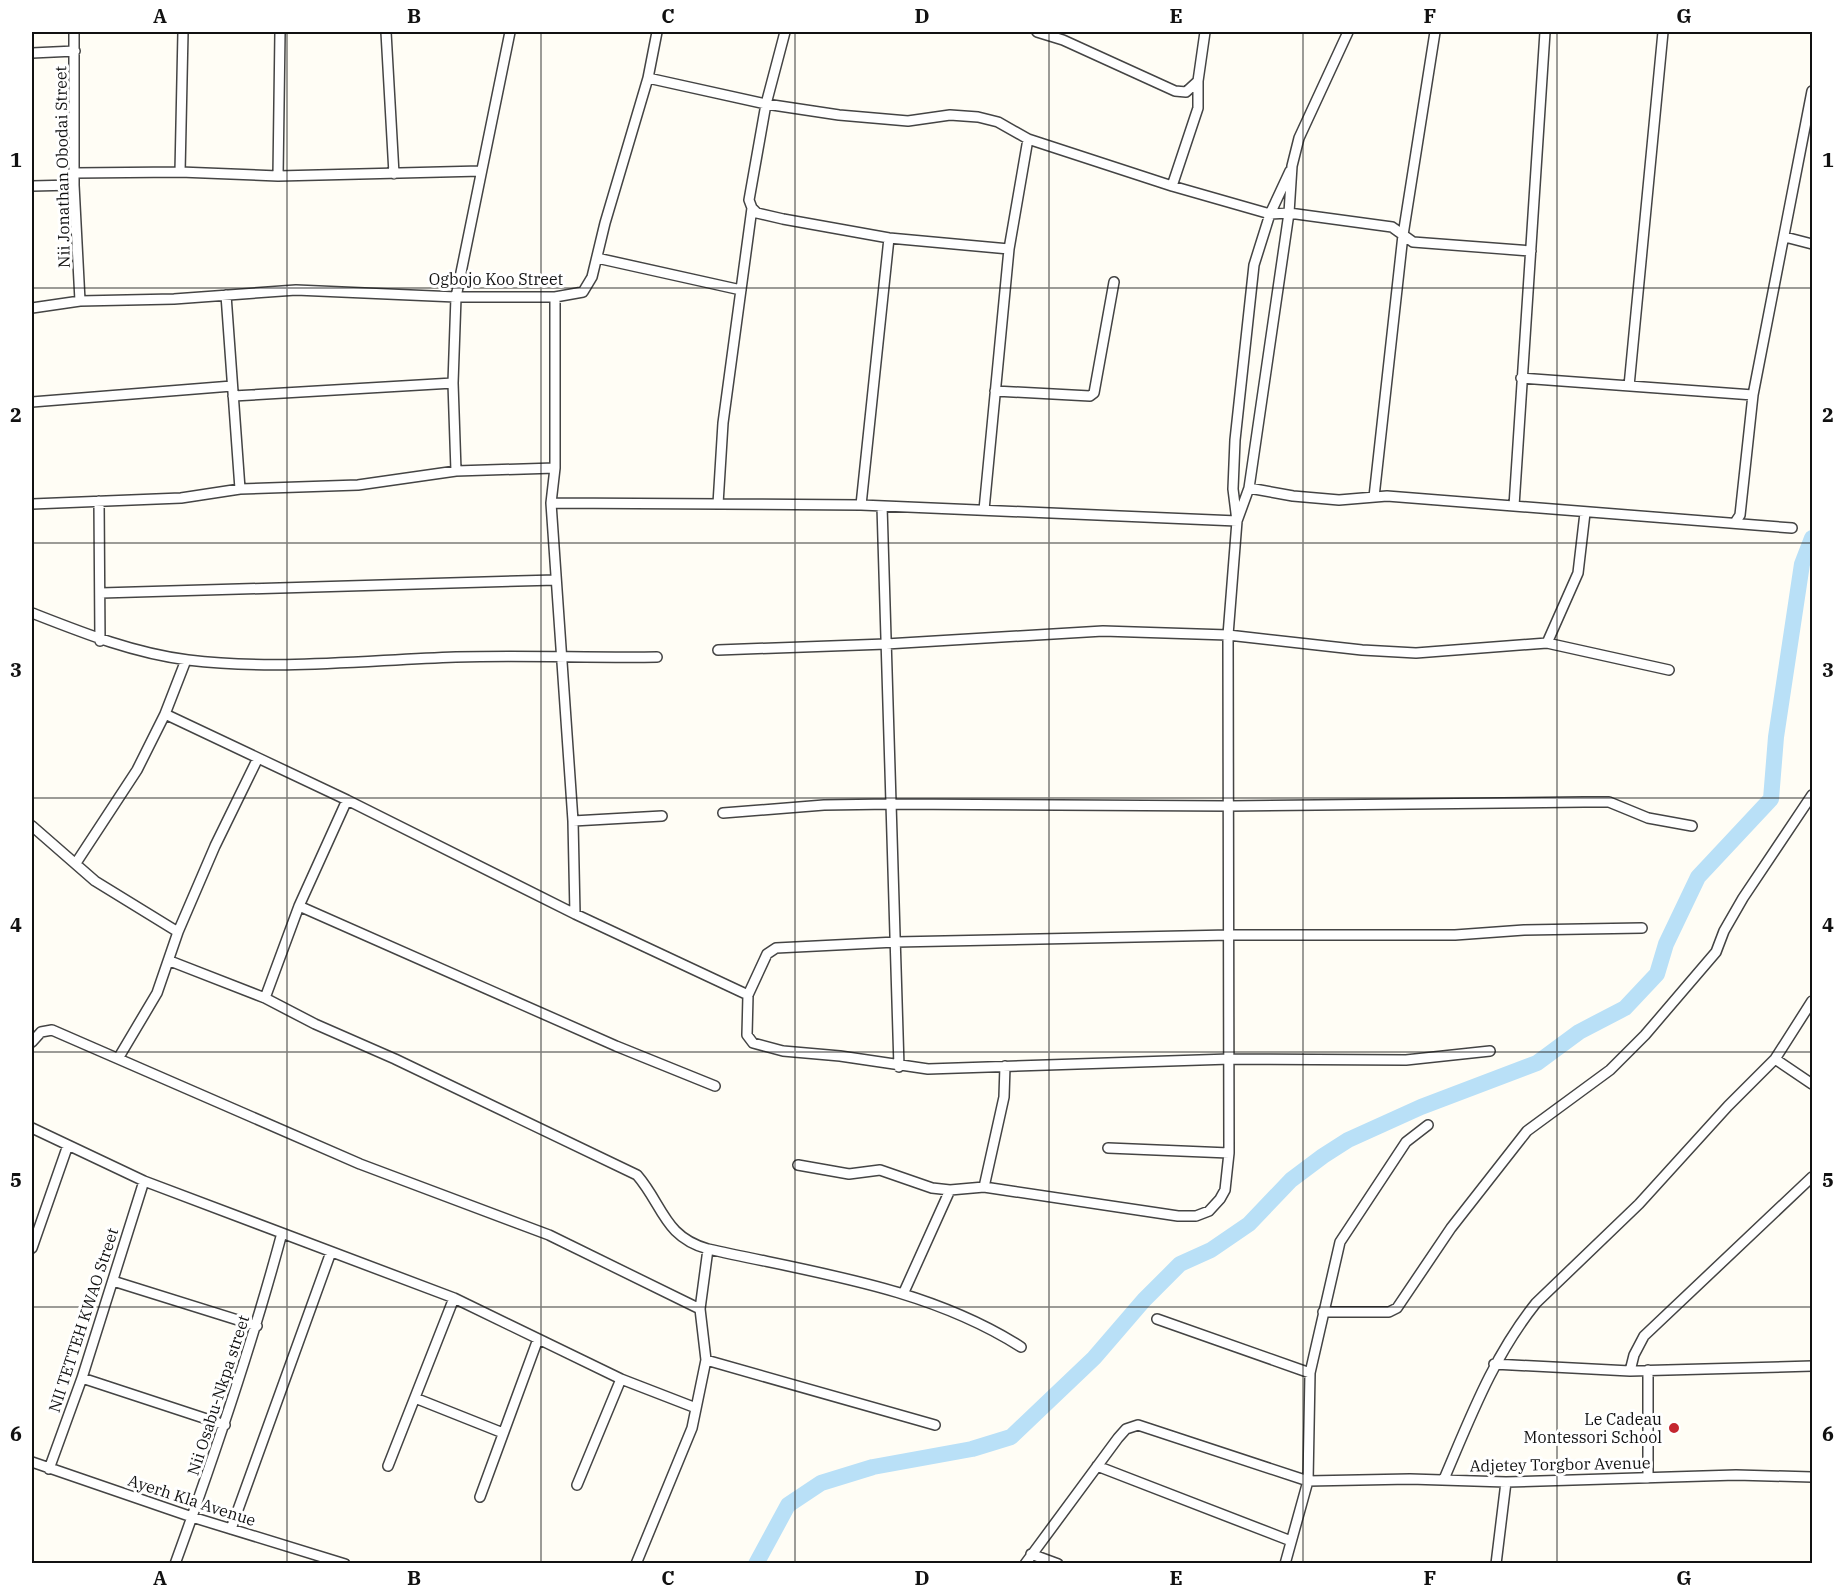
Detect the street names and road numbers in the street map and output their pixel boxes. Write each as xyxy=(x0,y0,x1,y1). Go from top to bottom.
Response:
street label: Nii Jonathan Obodai Street xyxy=(50,65,74,268)
street label: Ogbojo Koo Street xyxy=(429,269,563,289)
street label: NII TETTEH KWAO Street xyxy=(44,1225,122,1415)
street label: Nii Osabu-Nkpa street xyxy=(183,1312,253,1478)
street label: Adjetey Torgbor Avenue xyxy=(1469,1452,1651,1476)
street label: Ayerh Kla Avenue xyxy=(126,1470,258,1530)

